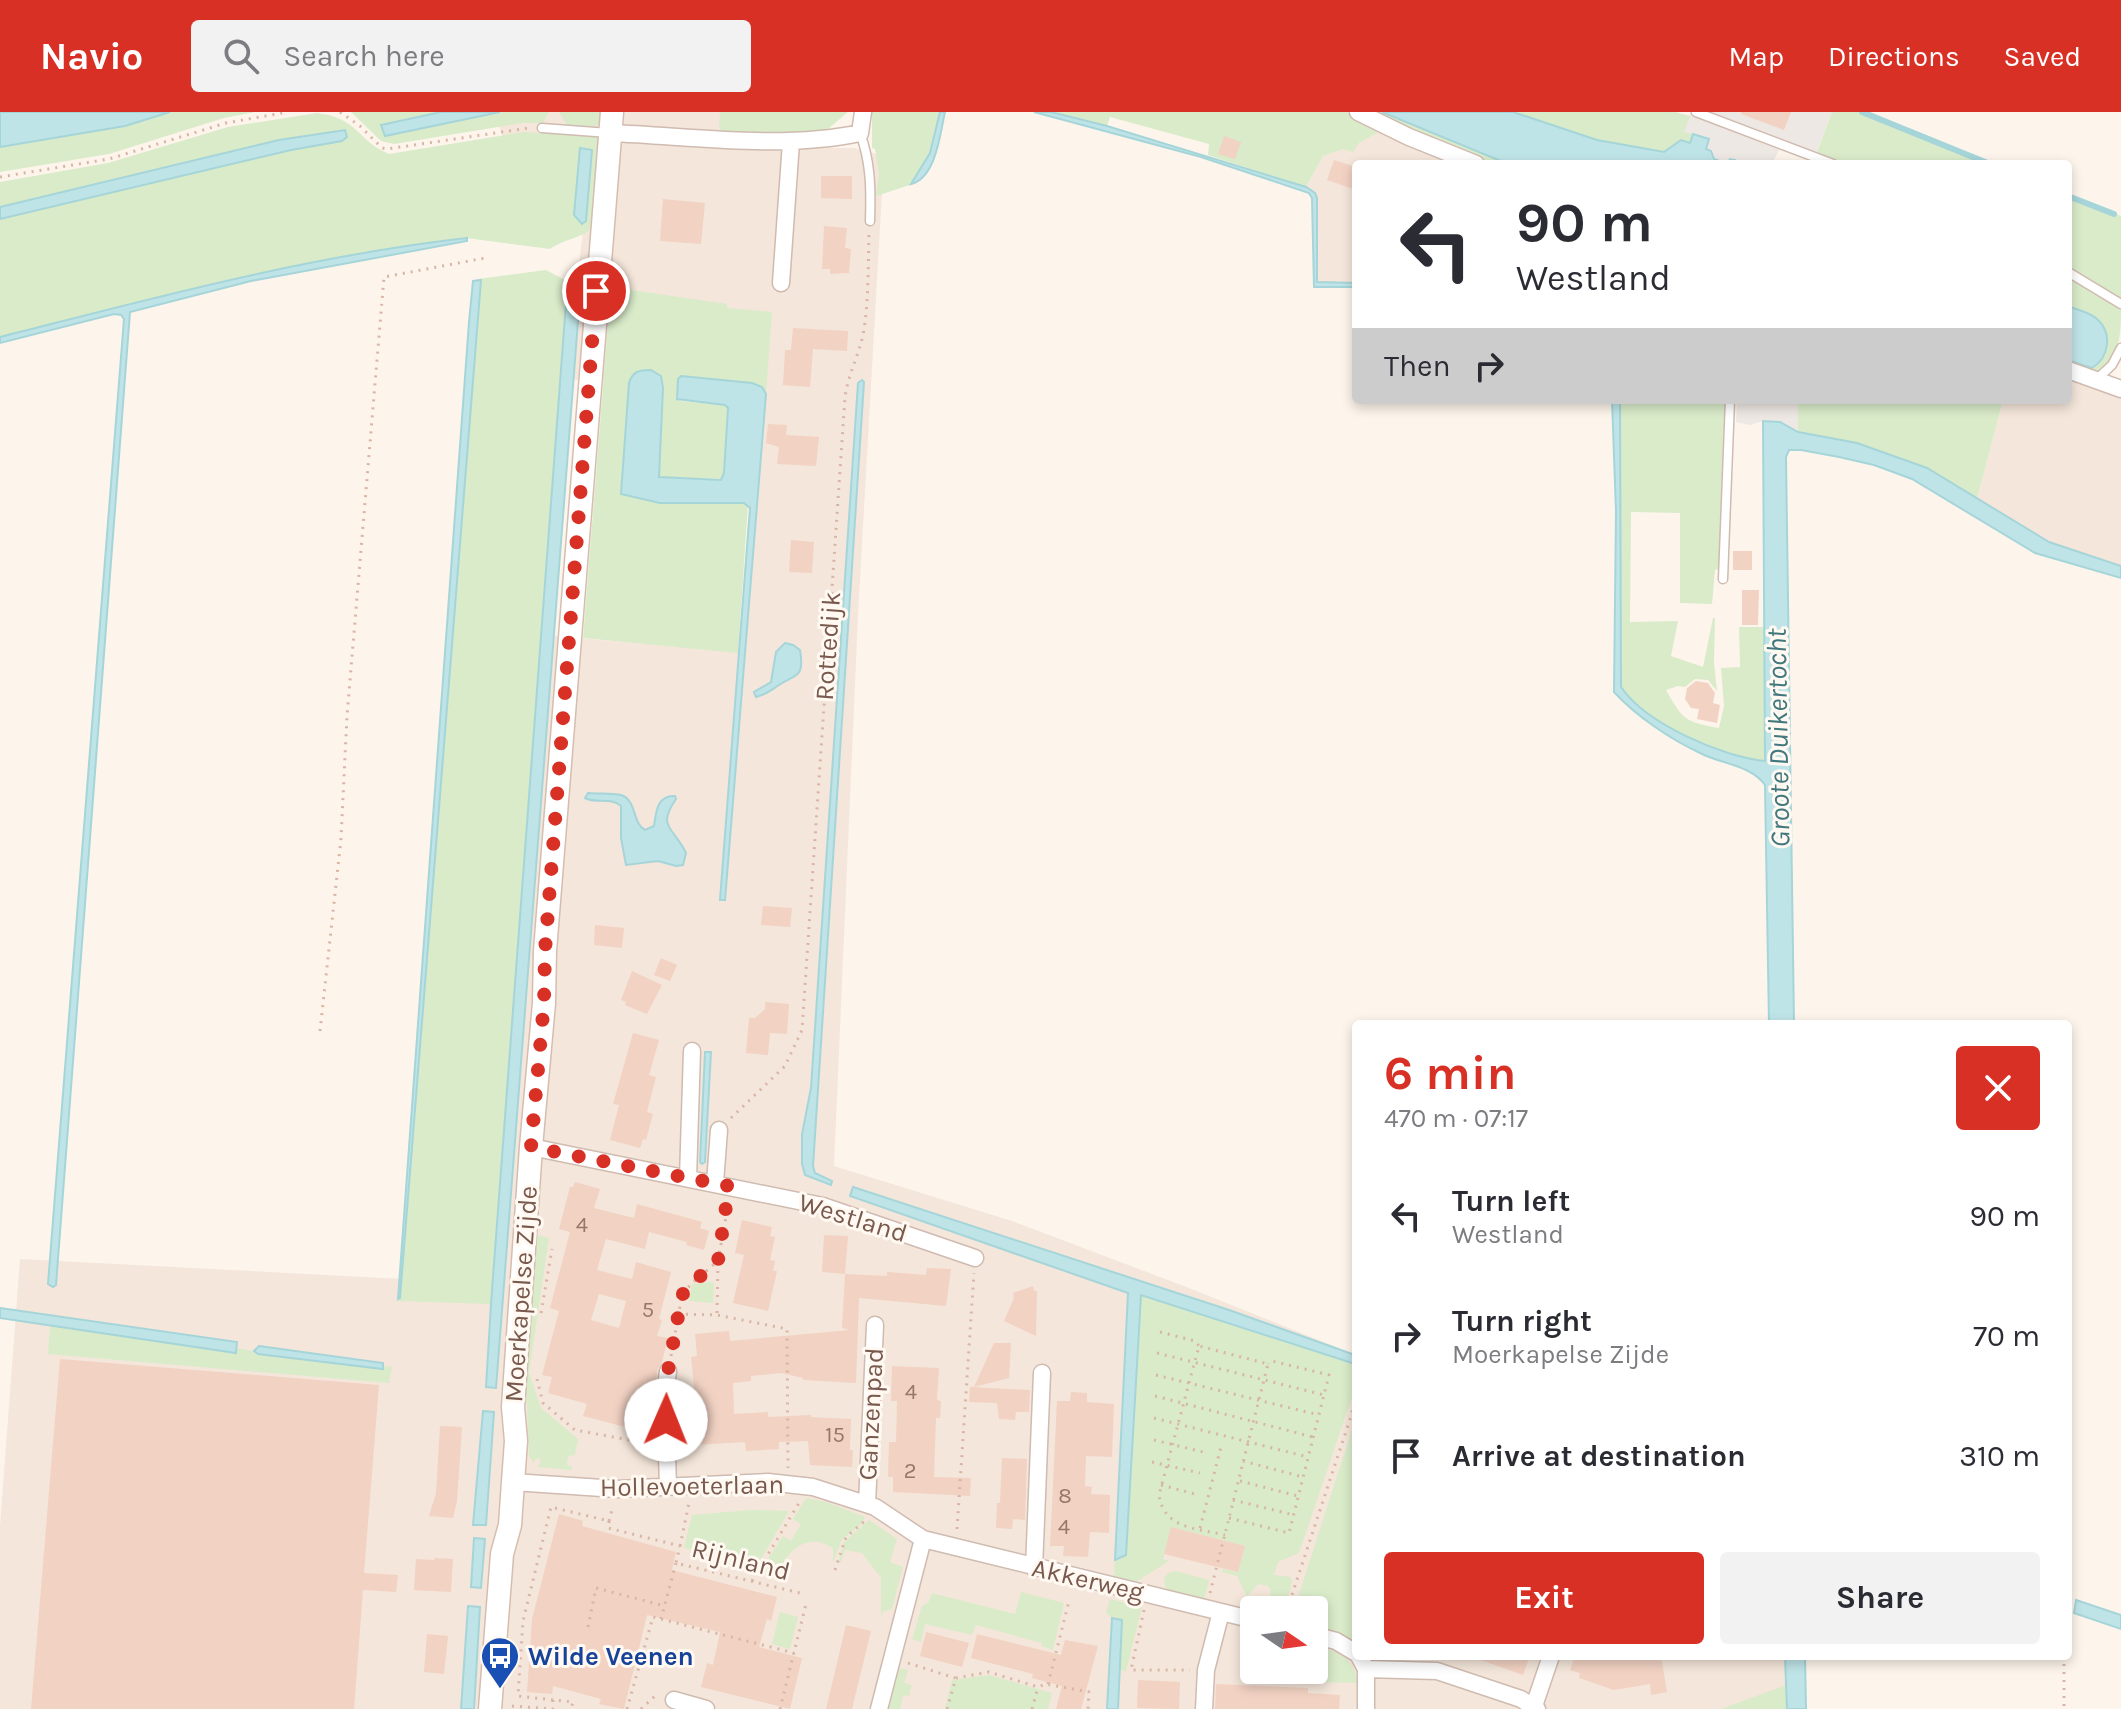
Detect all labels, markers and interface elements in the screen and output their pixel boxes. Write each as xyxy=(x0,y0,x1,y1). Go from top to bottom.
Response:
search box xyxy=(191,20,751,92)
text: Navio xyxy=(40,34,143,79)
icon: search xyxy=(219,34,263,78)
text: Search here xyxy=(283,38,445,74)
text: Map xyxy=(1729,40,1784,73)
text: Directions xyxy=(1828,40,1960,73)
text: Saved xyxy=(2004,40,2081,73)
text: 90 m xyxy=(1516,190,1653,255)
icon: left xyxy=(1384,192,1488,296)
pin xyxy=(562,257,630,325)
text: Westland xyxy=(1516,257,1671,299)
icon: arrive xyxy=(574,269,618,313)
icon: right xyxy=(1467,344,1511,388)
text: Then xyxy=(1384,348,1451,384)
street label: Rottedijk xyxy=(809,591,847,701)
water label: Groote Duikertocht xyxy=(1760,628,1796,848)
text: 6 min xyxy=(1384,1045,1516,1101)
button: close xyxy=(1956,1046,2040,1130)
text: 470 m · 07:17 xyxy=(1384,1103,1528,1134)
text: Turn left xyxy=(1452,1183,1570,1219)
street label: Moerkapelse Zijde xyxy=(498,1185,544,1403)
street label: Westland xyxy=(795,1187,911,1249)
icon: left xyxy=(1384,1194,1428,1238)
text: 90 m xyxy=(1970,1198,2040,1234)
house number: 4 xyxy=(576,1212,588,1238)
text: Westland xyxy=(1452,1219,1564,1250)
house number: 5 xyxy=(642,1297,654,1323)
text: Turn right xyxy=(1452,1303,1592,1339)
icon: right xyxy=(1384,1314,1428,1358)
text: 70 m xyxy=(1973,1318,2040,1354)
text: Moerkapelse Zijde xyxy=(1452,1339,1669,1370)
street label: Ganzenpad xyxy=(852,1347,890,1481)
position arrow xyxy=(624,1378,708,1462)
house number: 4 xyxy=(905,1379,917,1405)
house number: 15 xyxy=(825,1422,845,1448)
icon: arrive xyxy=(1384,1434,1428,1478)
text: Arrive at destination xyxy=(1452,1438,1746,1474)
text: 310 m xyxy=(1959,1438,2040,1474)
house number: 2 xyxy=(904,1458,916,1484)
street label: Hollevoeterlaan xyxy=(600,1469,784,1503)
house number: 8 xyxy=(1058,1483,1072,1509)
house number: 4 xyxy=(1058,1514,1070,1540)
street label: Rijnland xyxy=(689,1533,793,1587)
street label: Akkerweg xyxy=(1029,1552,1147,1608)
button: Exit xyxy=(1384,1552,1704,1644)
button: Share xyxy=(1720,1552,2040,1644)
north arrow xyxy=(1240,1596,1328,1684)
map controls xyxy=(1240,1596,1328,1684)
bus stop icon: Wilde Veenen xyxy=(479,1635,521,1690)
place label: Wilde Veenen xyxy=(528,1641,694,1672)

